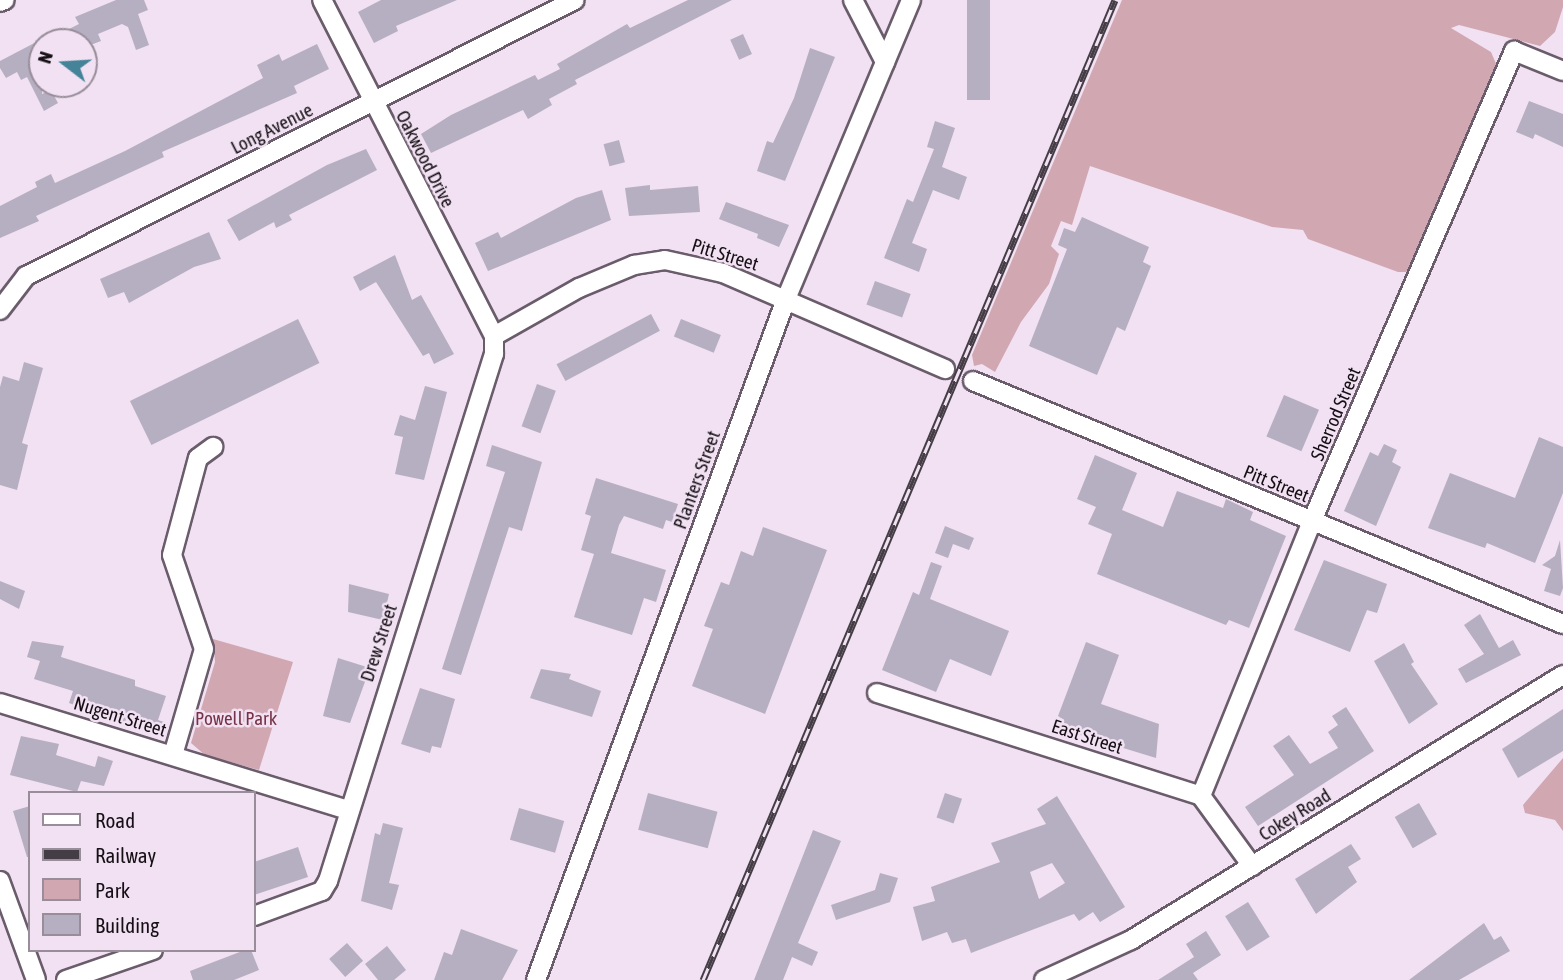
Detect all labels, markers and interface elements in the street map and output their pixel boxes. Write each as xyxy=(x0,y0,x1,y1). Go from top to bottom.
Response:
north arrow xyxy=(28,28,98,98)
text: N xyxy=(33,49,57,66)
street label: Long Avenue xyxy=(227,99,317,159)
street label: Oakwood Drive xyxy=(391,107,459,211)
street label: Pitt Street xyxy=(689,234,761,276)
street label: Sherrod Street xyxy=(1306,364,1366,464)
street label: Planters Street xyxy=(669,428,725,532)
street label: Pitt Street xyxy=(1240,461,1312,507)
street label: Drew Street xyxy=(356,601,402,685)
street label: Nugent Street xyxy=(71,692,169,742)
park label: Powell Park xyxy=(195,708,277,730)
street label: East Street xyxy=(1049,715,1125,759)
street label: Cokey Road xyxy=(1255,784,1335,846)
legend xyxy=(28,791,256,952)
text: Road xyxy=(95,808,135,832)
text: Railway xyxy=(95,843,156,867)
text: Park xyxy=(95,878,130,902)
text: Building xyxy=(95,913,159,937)

